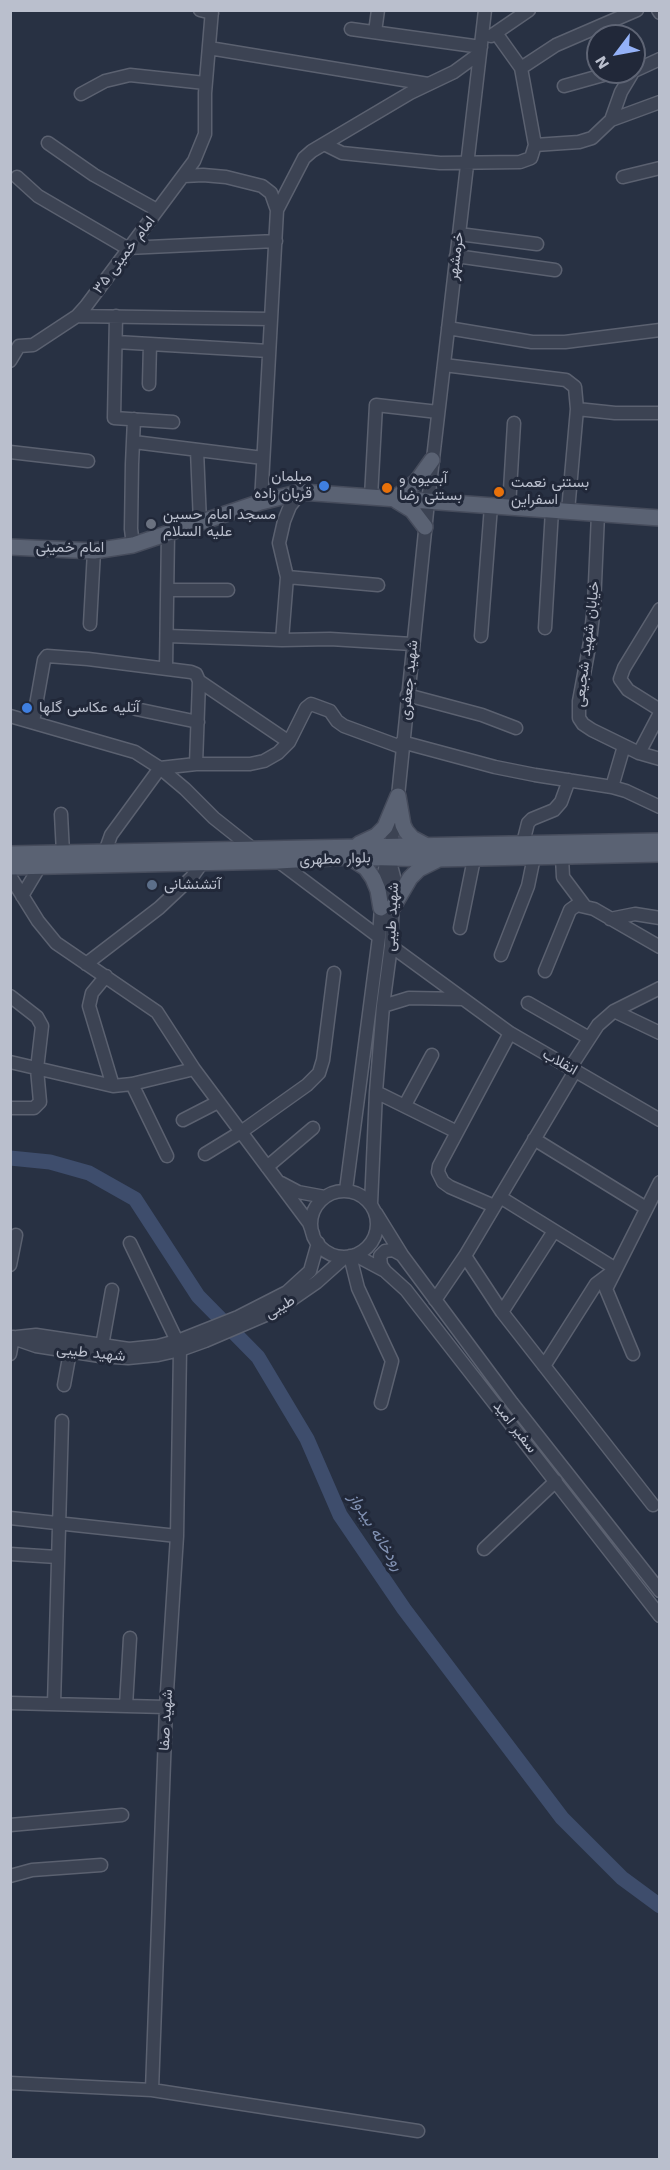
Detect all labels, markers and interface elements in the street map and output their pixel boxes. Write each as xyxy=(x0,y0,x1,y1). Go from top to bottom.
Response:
north arrow xyxy=(586,24,646,84)
text: N xyxy=(591,53,613,73)
street label: امام خمینی ۳۵ xyxy=(89,213,159,297)
street label: خرمشهر xyxy=(444,231,468,281)
place label: مبلمان قربان زاده xyxy=(254,468,312,503)
place label: آبمیوه و بستنی رضا xyxy=(399,470,462,505)
place label: بستنی نعمت اسفراین xyxy=(511,474,589,509)
marker: مبلمان قربان زاده xyxy=(317,479,331,493)
marker: آبمیوه و بستنی رضا xyxy=(380,481,394,495)
marker: بستنی نعمت اسفراین xyxy=(492,485,506,499)
place label: مسجد امام حسین علیه السلام xyxy=(163,506,276,541)
marker: مسجد امام حسین علیه السلام xyxy=(144,517,158,531)
street label: امام خمینی xyxy=(36,539,104,557)
street label: خیابان شهید شجیعی xyxy=(570,580,604,708)
street label: شهید جعفری xyxy=(396,639,422,721)
place label: آتلیه عکاسی گلها xyxy=(39,699,139,717)
marker: آتلیه عکاسی گلها xyxy=(20,701,34,715)
street label: بلوار مطهری xyxy=(299,849,371,869)
place label: آتشنشانی xyxy=(164,876,221,894)
marker: آتشنشانی xyxy=(145,878,159,892)
street label: شهید طیبی xyxy=(381,882,403,952)
street label: انقلاب xyxy=(539,1045,581,1079)
street label: طیبی xyxy=(262,1291,298,1323)
street label: شهید طیبی xyxy=(56,1340,126,1366)
street label: سفیر امید xyxy=(489,1397,541,1457)
water label: رودخانه بیدواز xyxy=(344,1489,408,1575)
street label: شهید صفا xyxy=(155,1689,177,1751)

